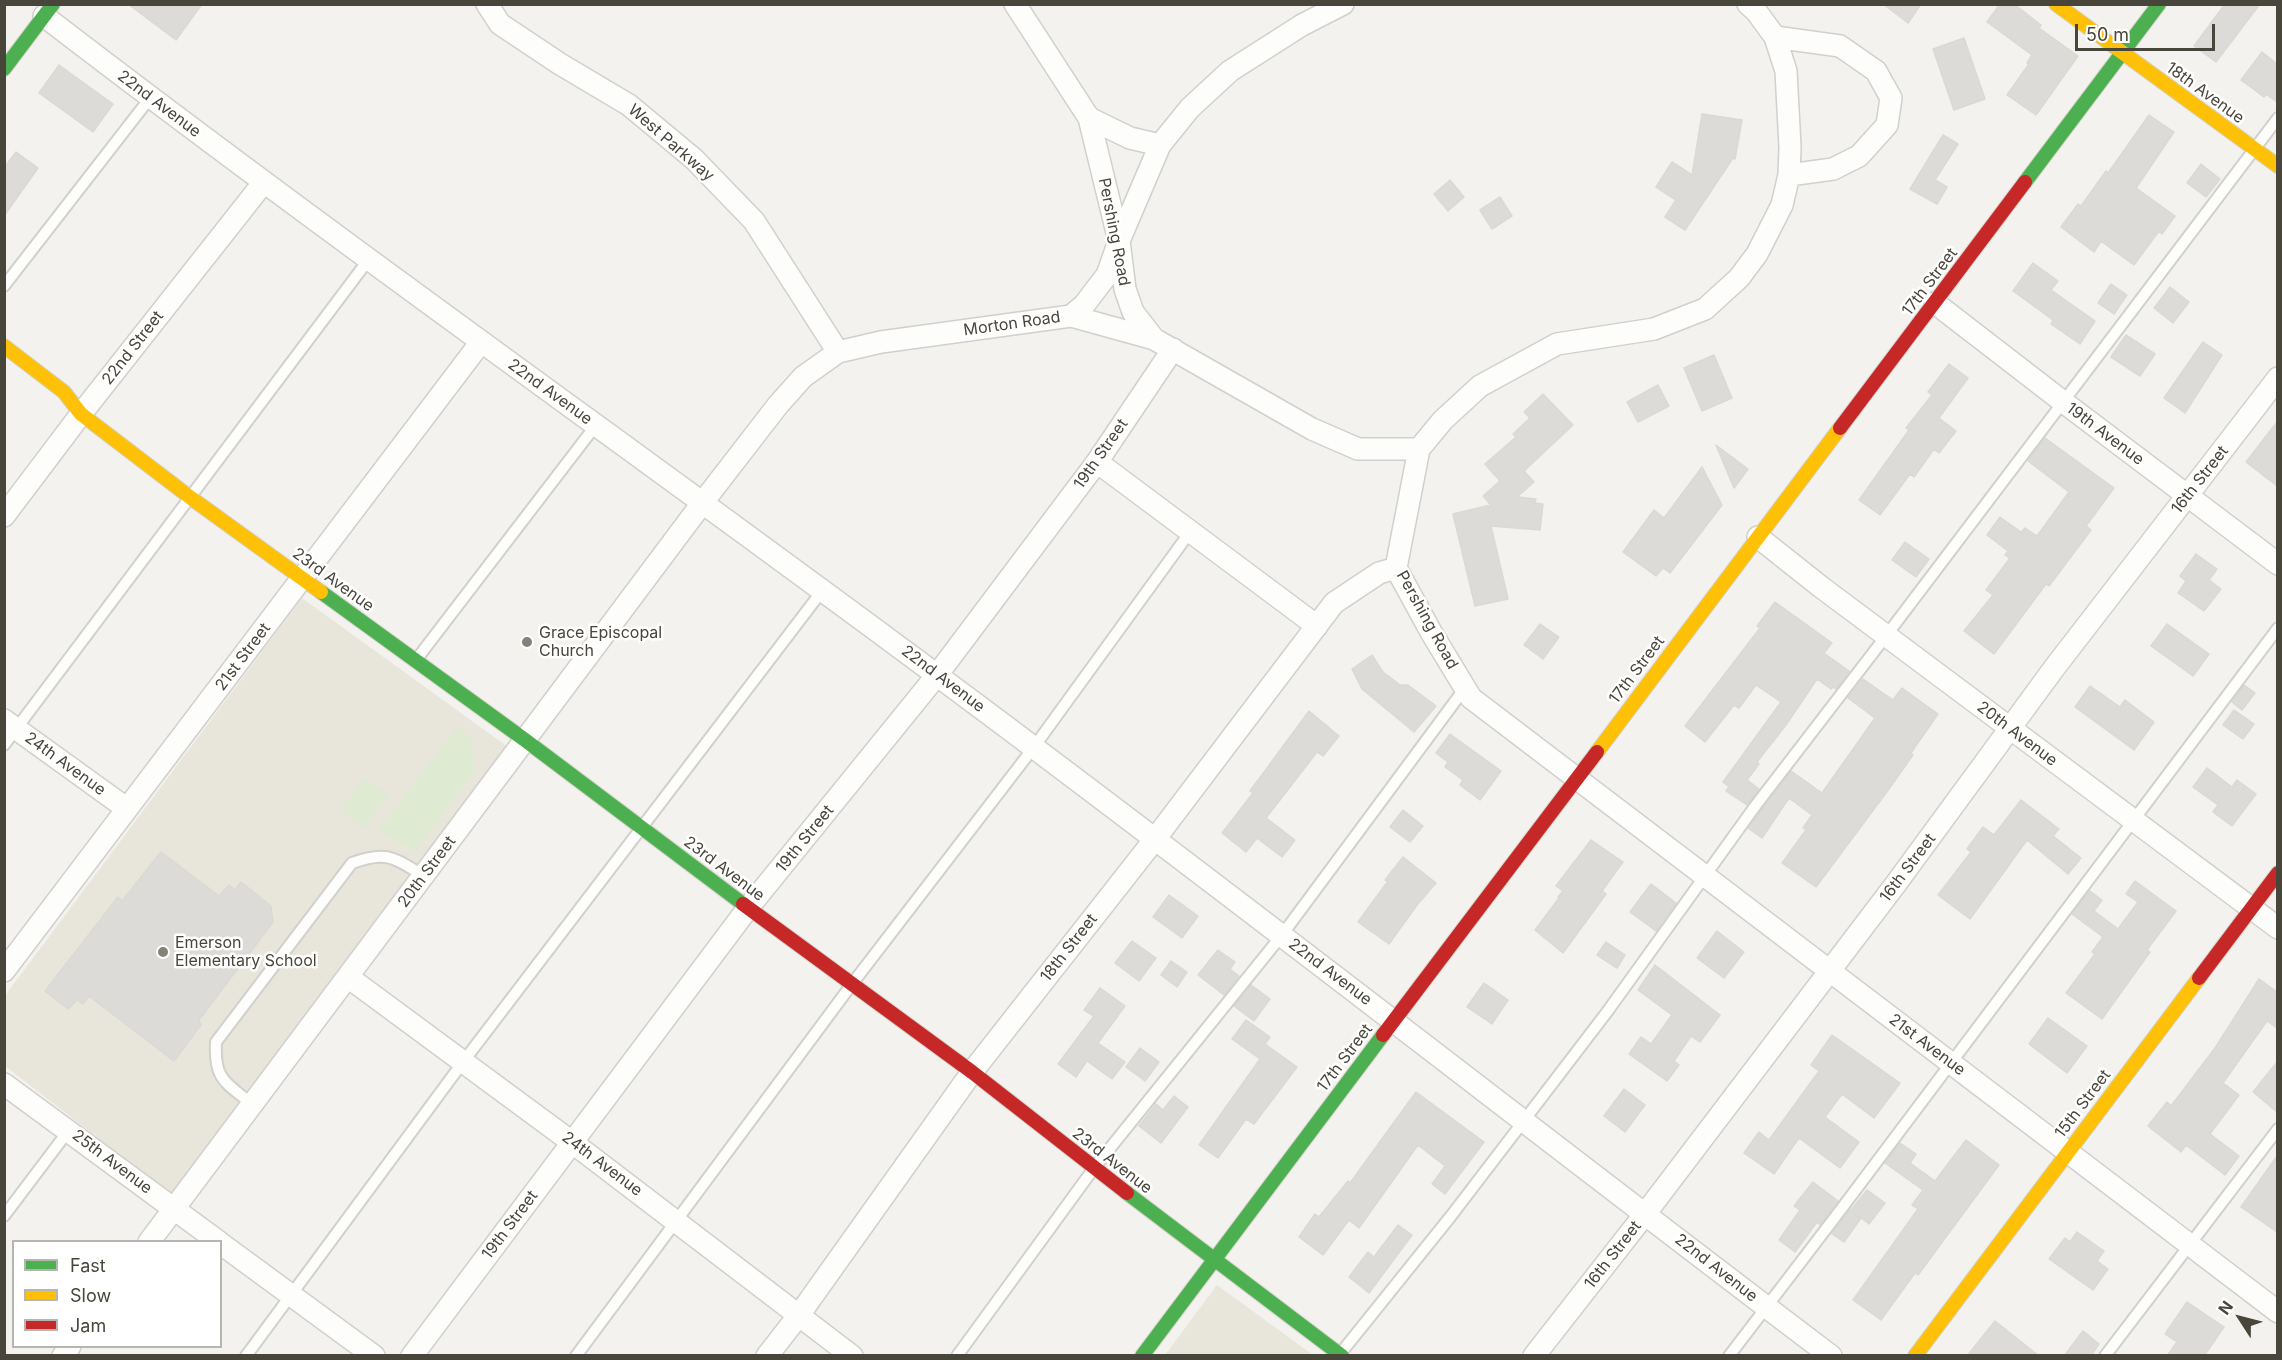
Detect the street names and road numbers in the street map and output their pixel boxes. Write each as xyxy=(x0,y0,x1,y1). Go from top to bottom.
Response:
street label: 18th Avenue xyxy=(2162,58,2248,128)
street label: 22nd Avenue xyxy=(114,66,204,142)
street label: West Parkway xyxy=(624,100,718,186)
street label: Pershing Road xyxy=(1094,176,1134,288)
street label: 17th Street xyxy=(1898,244,1962,320)
street label: 22nd Street xyxy=(98,307,168,389)
street label: Morton Road xyxy=(962,308,1062,340)
street label: 22nd Avenue xyxy=(504,355,596,429)
street label: 19th Avenue xyxy=(2062,399,2148,469)
street label: 19th Street xyxy=(1070,415,1132,493)
street label: 16th Street xyxy=(2168,442,2232,518)
street label: 23rd Avenue xyxy=(289,544,377,616)
street label: Pershing Road xyxy=(1392,567,1462,673)
street label: 21st Street xyxy=(211,619,275,695)
street label: 17th Street xyxy=(1605,632,1669,708)
street label: 22nd Avenue xyxy=(898,641,988,717)
street label: 20th Avenue xyxy=(1973,698,2061,770)
street label: 24th Avenue xyxy=(21,728,109,800)
street label: 19th Street xyxy=(772,801,838,877)
street label: 16th Street xyxy=(1876,830,1940,906)
street label: 23rd Avenue xyxy=(680,832,768,906)
street label: 20th Street xyxy=(394,833,460,911)
street label: 18th Street xyxy=(1037,910,1101,986)
street label: 22nd Avenue xyxy=(1285,934,1375,1010)
street label: 21st Avenue xyxy=(1885,1010,1969,1080)
street label: 17th Street xyxy=(1313,1020,1377,1096)
street label: 15th Street xyxy=(2051,1066,2115,1142)
street label: 23rd Avenue xyxy=(1068,1124,1156,1198)
street label: 25th Avenue xyxy=(68,1126,156,1198)
street label: 24th Avenue xyxy=(558,1128,646,1200)
street label: 19th Street xyxy=(478,1187,542,1263)
street label: 16th Street xyxy=(1581,1217,1645,1293)
street label: 22nd Avenue xyxy=(1671,1230,1761,1306)

